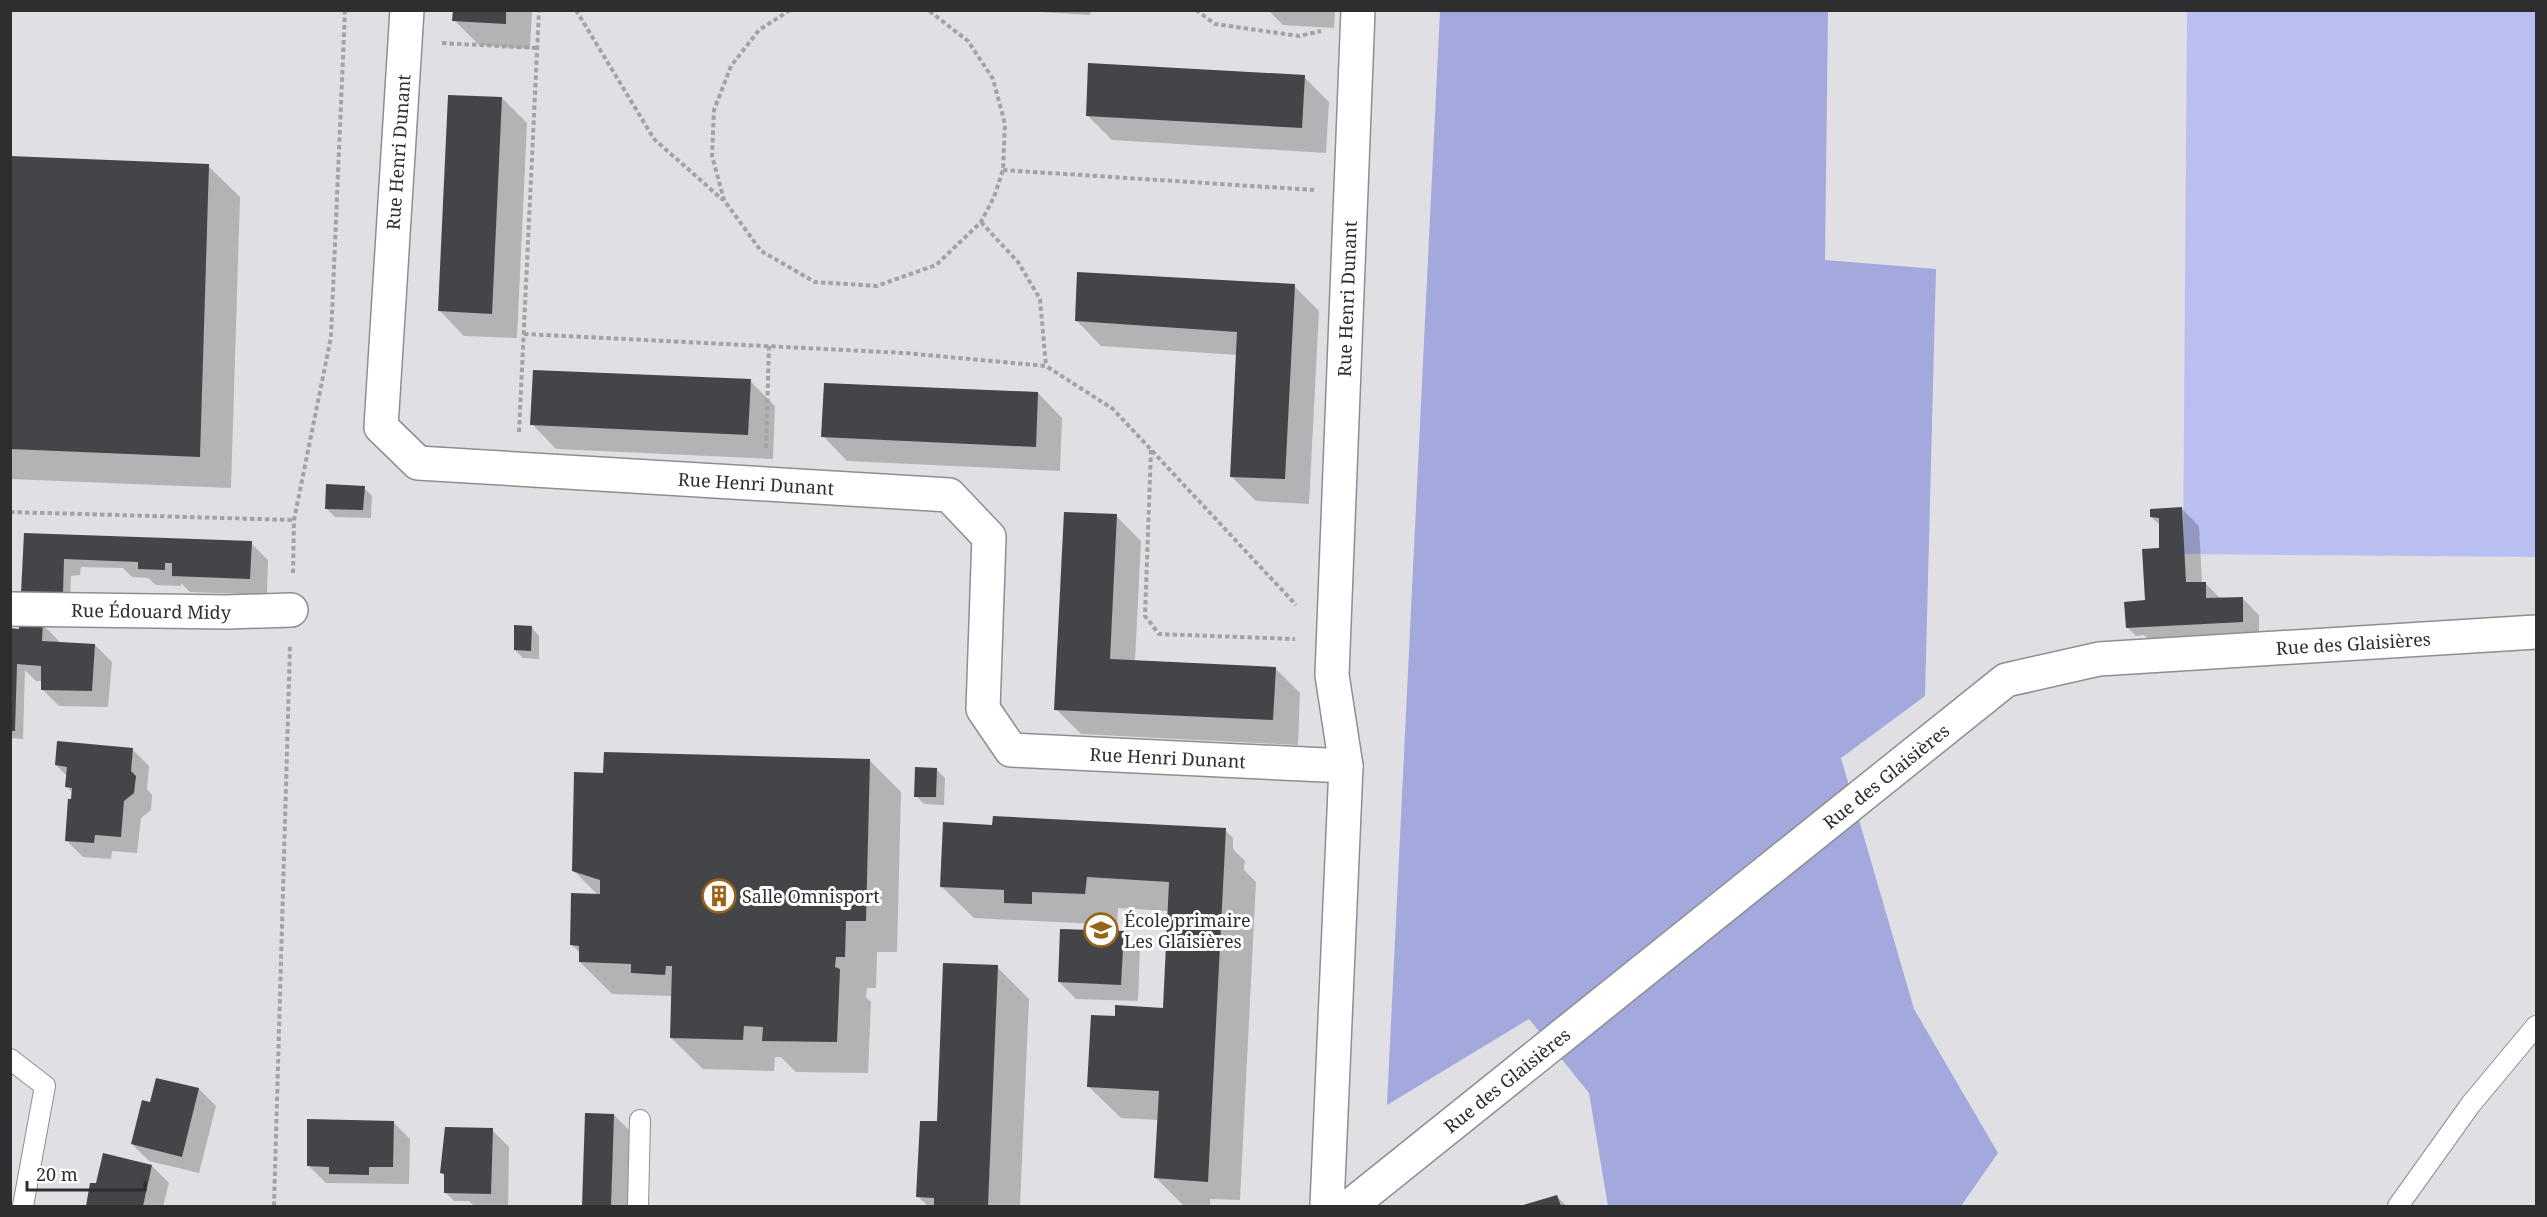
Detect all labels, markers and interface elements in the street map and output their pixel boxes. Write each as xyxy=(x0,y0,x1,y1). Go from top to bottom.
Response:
street label: Rue Henri Dunant xyxy=(381,73,415,231)
street label: Rue Henri Dunant xyxy=(1332,220,1362,377)
street label: Rue Henri Dunant xyxy=(677,467,835,500)
street label: Rue Édouard Midy xyxy=(71,598,232,624)
street label: Rue des Glaisières xyxy=(2275,627,2432,660)
street label: Rue des Glaisières xyxy=(1818,718,1954,834)
street label: Rue Henri Dunant xyxy=(1089,742,1246,773)
building icon: Salle Omnisport xyxy=(701,878,737,914)
place label: Salle Omnisport xyxy=(742,884,880,908)
place label: École primaire Les Glaisières xyxy=(1124,908,1251,953)
school or university icon: École primaire Les Glaisières xyxy=(1083,912,1119,948)
street label: Rue des Glaisières xyxy=(1439,1022,1575,1138)
scale bar xyxy=(27,1154,146,1192)
text: 20 m xyxy=(36,1162,78,1186)

